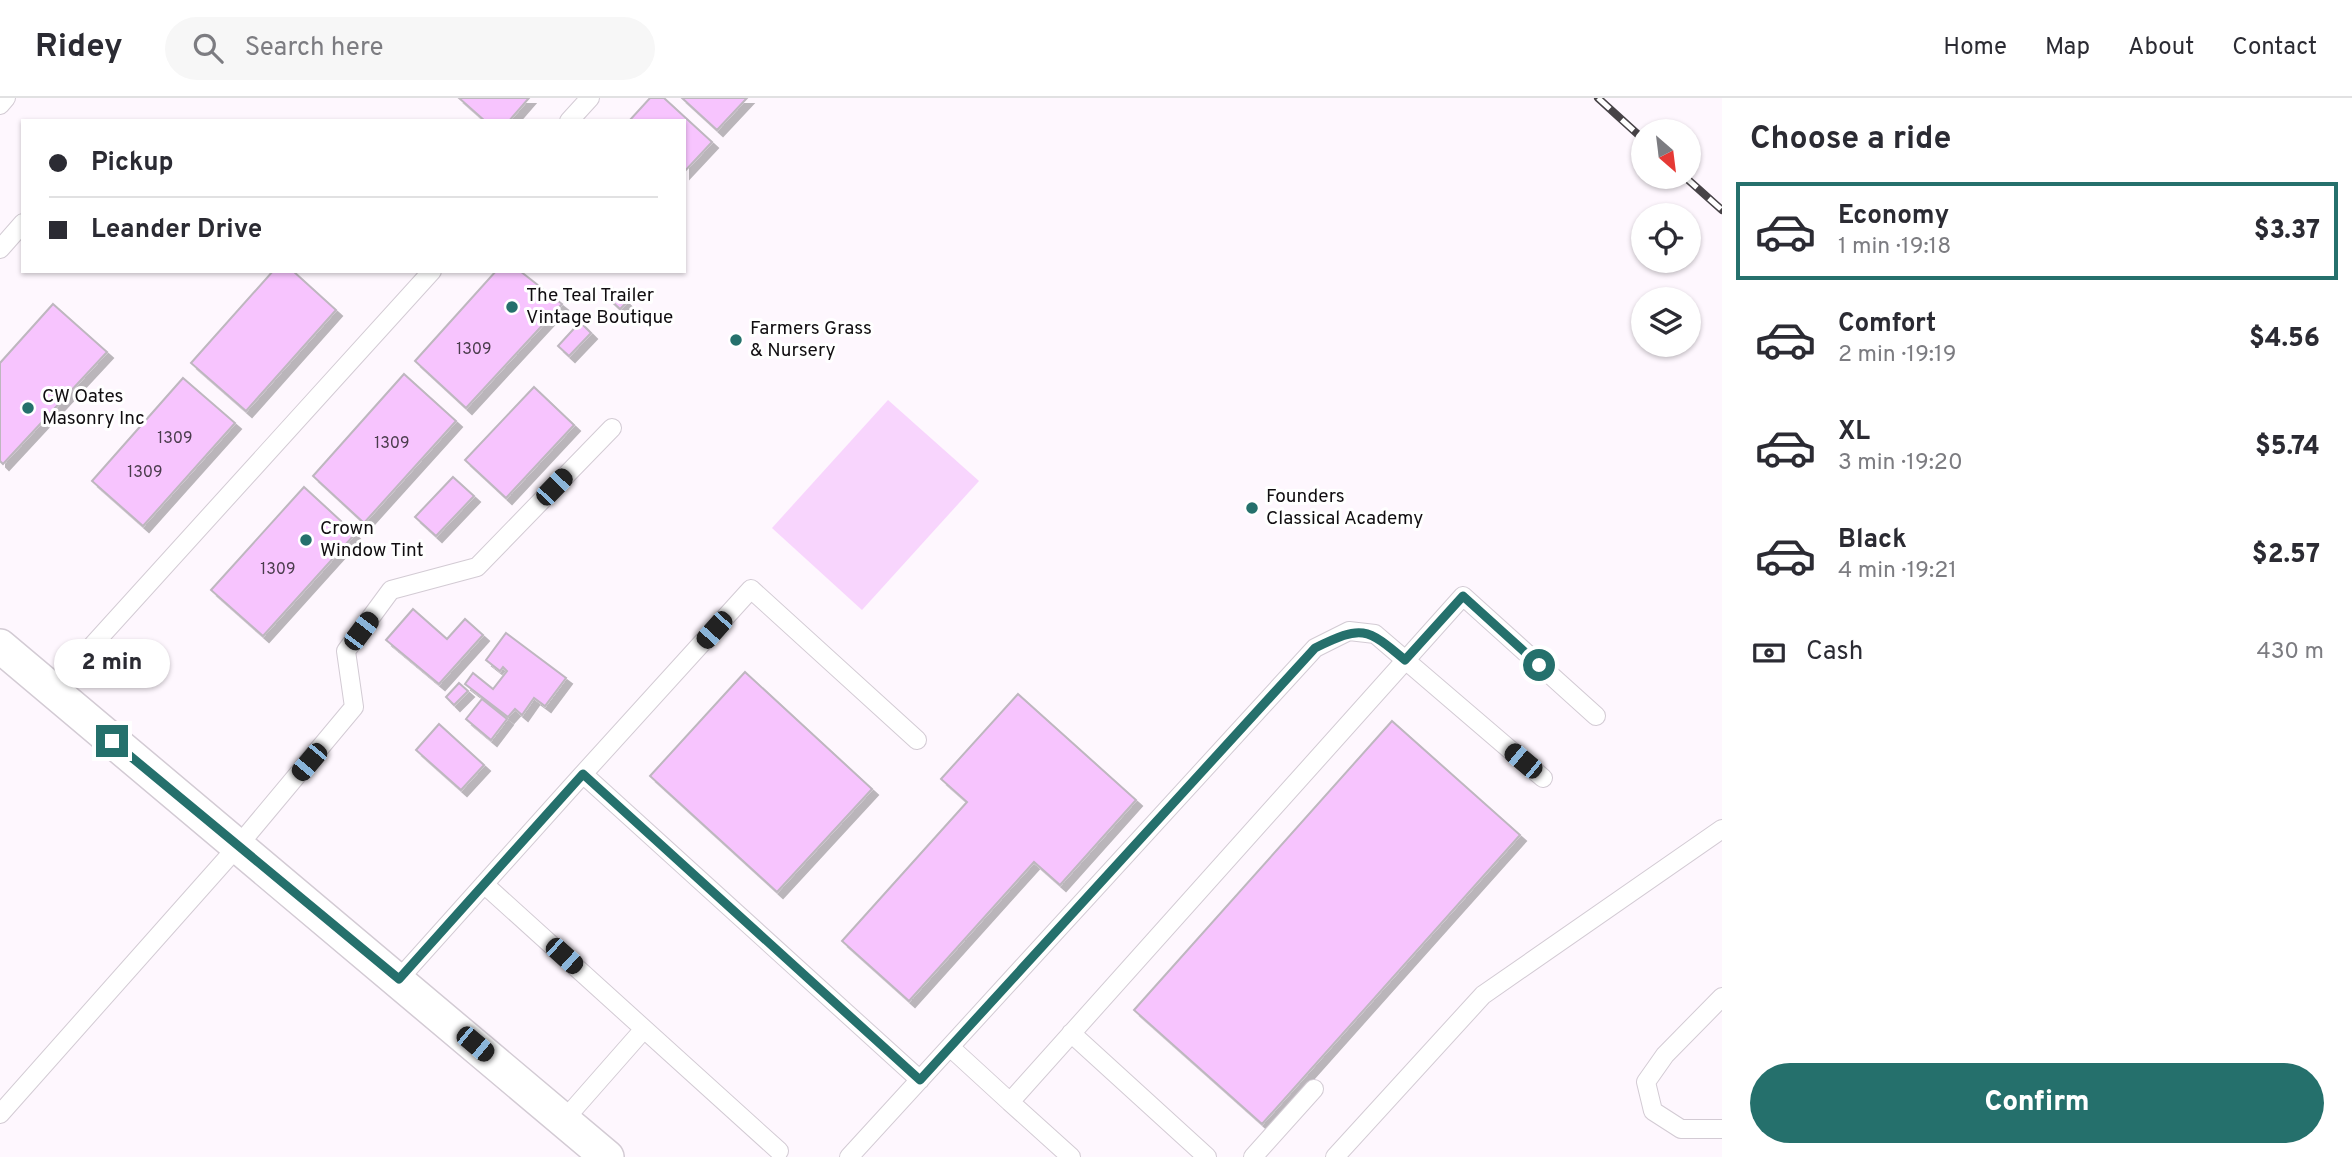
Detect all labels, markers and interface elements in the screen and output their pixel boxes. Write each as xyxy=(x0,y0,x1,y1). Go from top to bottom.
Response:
search box xyxy=(165,17,655,80)
text: Ridey xyxy=(35,27,123,69)
icon: search xyxy=(189,29,227,67)
text: Search here xyxy=(245,32,384,65)
text: Home xyxy=(1943,33,2007,63)
text: Map xyxy=(2045,33,2090,63)
text: About xyxy=(2128,33,2194,63)
text: Contact xyxy=(2232,33,2317,63)
north arrow xyxy=(1631,119,1701,189)
map controls xyxy=(1631,119,1701,357)
text: Choose a ride xyxy=(1750,120,1951,160)
text: Pickup xyxy=(91,147,174,180)
icon: car xyxy=(1754,200,1817,263)
text: Economy xyxy=(1838,200,1949,233)
button: locate xyxy=(1631,203,1701,273)
text: Leander Drive xyxy=(91,214,262,247)
text: $3.37 xyxy=(2254,215,2320,248)
text: 1 min · 19:18 xyxy=(1838,233,1951,262)
place label: The Teal Trailer Vintage Boutique xyxy=(526,284,673,330)
button: layers xyxy=(1631,287,1701,357)
marker: The Teal Trailer Vintage Boutique xyxy=(504,299,520,315)
icon: car xyxy=(1754,308,1817,371)
text: Comfort xyxy=(1838,308,1936,341)
place label: Farmers Grass & Nursery xyxy=(750,317,872,363)
text: $4.56 xyxy=(2249,323,2320,356)
marker: Farmers Grass & Nursery xyxy=(728,332,744,348)
house number: 1309 xyxy=(456,340,492,360)
text: 2 min · 19:19 xyxy=(1838,341,1956,370)
place label: CW Oates Masonry Inc xyxy=(42,385,145,431)
marker: CW Oates Masonry Inc xyxy=(20,400,36,416)
icon: car xyxy=(1754,416,1817,479)
text: XL xyxy=(1838,416,1870,449)
house number: 1309 xyxy=(157,429,193,449)
text: $5.74 xyxy=(2255,431,2320,464)
house number: 1309 xyxy=(374,434,410,454)
text: 3 min · 19:20 xyxy=(1838,449,1963,478)
house number: 1309 xyxy=(127,463,163,483)
car xyxy=(532,465,577,509)
place label: Founders Classical Academy xyxy=(1266,485,1423,531)
marker: Founders Classical Academy xyxy=(1244,500,1260,516)
place label: Crown Window Tint xyxy=(320,517,424,563)
icon: car xyxy=(1754,524,1817,587)
text: Black xyxy=(1838,524,1907,557)
marker: Crown Window Tint xyxy=(298,532,314,548)
text: $2.57 xyxy=(2252,539,2320,572)
text: 4 min · 19:21 xyxy=(1838,557,1957,586)
house number: 1309 xyxy=(260,560,296,580)
car xyxy=(693,607,736,653)
car xyxy=(340,608,383,654)
icon: cash xyxy=(1750,634,1788,672)
text: Cash xyxy=(1806,636,1863,669)
text: 430 m xyxy=(2256,638,2324,667)
callout: 2 min xyxy=(54,640,170,688)
text: 2 min xyxy=(82,649,142,678)
route start xyxy=(1523,649,1555,681)
route end xyxy=(96,725,128,757)
car xyxy=(288,739,331,785)
car xyxy=(1501,739,1546,783)
car xyxy=(542,934,587,978)
car xyxy=(453,1022,498,1066)
button: Confirm xyxy=(1750,1063,2324,1143)

